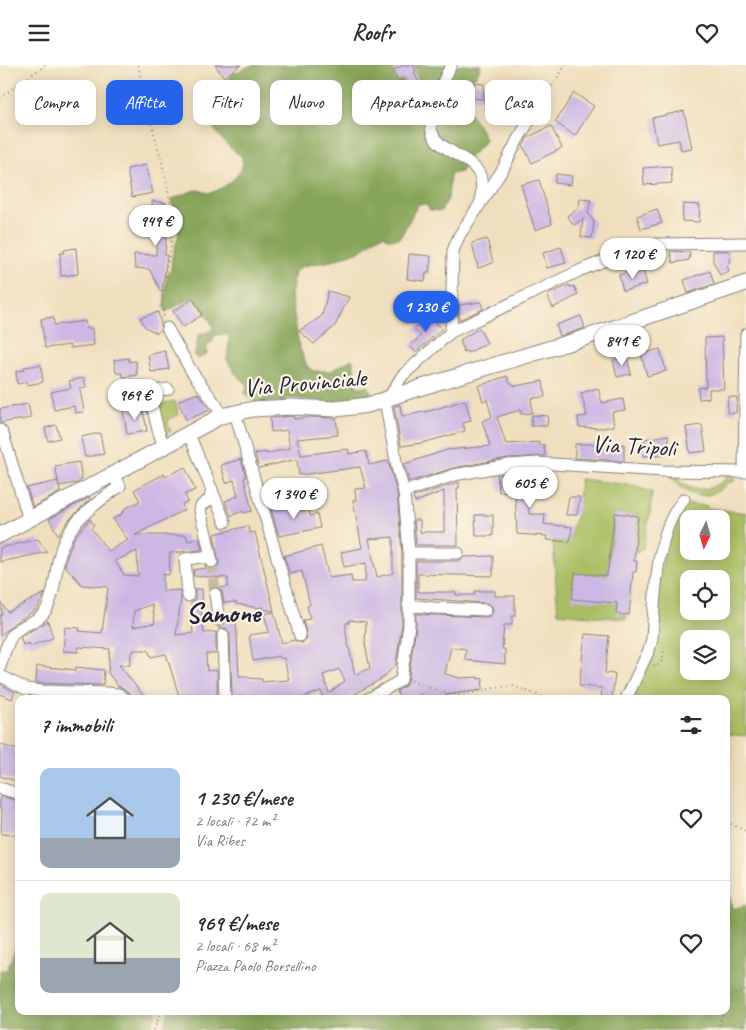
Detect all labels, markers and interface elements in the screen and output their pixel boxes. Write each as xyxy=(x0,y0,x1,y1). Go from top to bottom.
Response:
icon: menu xyxy=(25,19,53,47)
text: Roofr xyxy=(352,19,394,47)
icon: heart xyxy=(693,19,721,47)
chip: Compra xyxy=(15,80,96,125)
chip: Affitta xyxy=(106,80,183,125)
chip: Filtri xyxy=(193,80,260,125)
chip: Nuovo xyxy=(270,80,342,125)
chip: Appartamento xyxy=(352,80,475,125)
chip: Casa xyxy=(485,80,551,125)
pin: 949 € xyxy=(121,205,191,247)
text: 949 € xyxy=(140,211,172,231)
pin: 1 120 € xyxy=(587,237,679,280)
text: 1 120 € xyxy=(611,244,655,264)
pin: 1 230 € xyxy=(380,291,472,333)
text: 1 230 € xyxy=(404,297,448,317)
pin: 841 € xyxy=(587,325,657,367)
text: 841 € xyxy=(606,331,638,351)
street label: Via Provinciale xyxy=(243,362,369,404)
pin: 969 € xyxy=(100,379,170,421)
text: 969 € xyxy=(119,385,151,405)
street label: Via Tripoli xyxy=(591,428,680,464)
pin: 605 € xyxy=(495,467,565,509)
text: 605 € xyxy=(514,473,546,493)
pin: 1 340 € xyxy=(248,477,340,520)
text: 1 340 € xyxy=(272,484,316,504)
north arrow xyxy=(680,510,730,560)
map controls xyxy=(680,510,730,680)
button: locate xyxy=(680,570,730,620)
district label: Samone xyxy=(186,595,263,630)
button: layers xyxy=(680,630,730,680)
icon: filters xyxy=(677,711,705,739)
text: 7 immobili xyxy=(40,712,112,738)
text: 1 230 €/mese xyxy=(195,785,293,811)
icon: home xyxy=(80,788,140,848)
icon: heart xyxy=(677,804,705,832)
text: 2 locali · 72 m² xyxy=(195,811,275,831)
text: Via Ribes xyxy=(195,831,245,851)
text: 969 €/mese xyxy=(195,910,278,936)
icon: home xyxy=(80,913,140,973)
icon: heart xyxy=(677,929,705,957)
text: 2 locali · 68 m² xyxy=(195,936,275,956)
text: Piazza Paolo Borsellino xyxy=(195,956,316,976)

